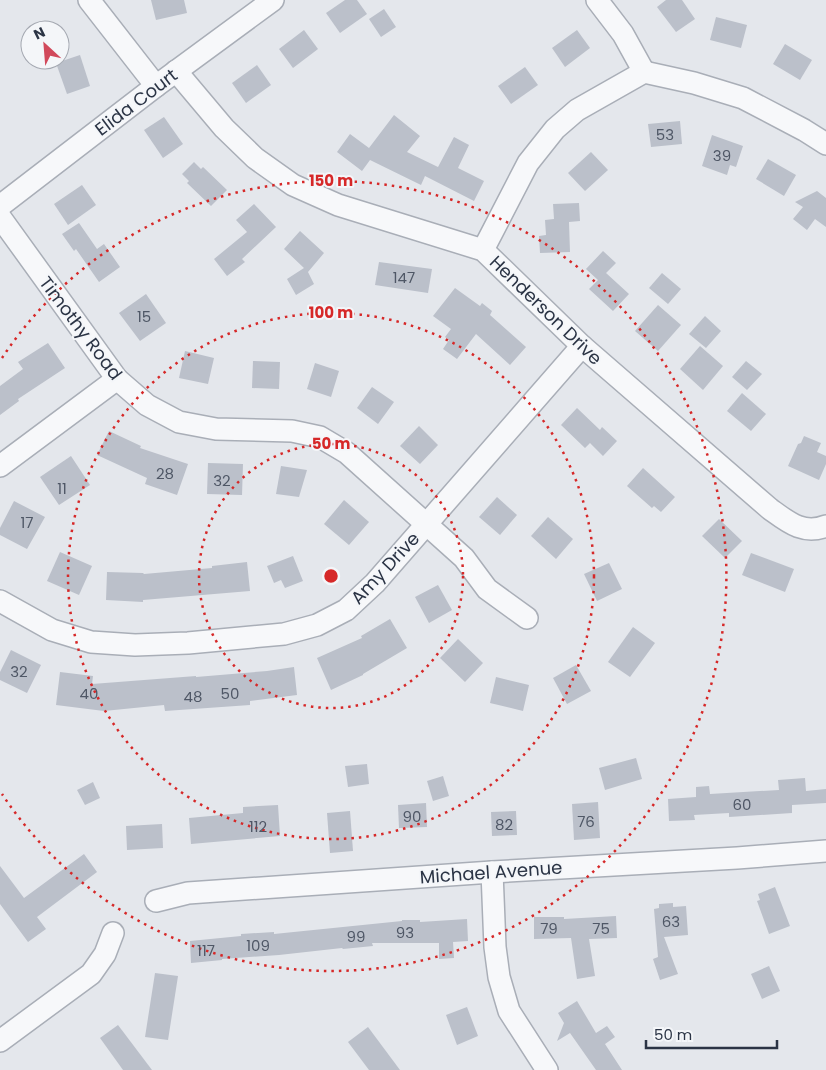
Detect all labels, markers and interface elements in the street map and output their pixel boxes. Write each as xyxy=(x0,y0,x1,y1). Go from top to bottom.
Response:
north arrow xyxy=(20,20,70,70)
text: N xyxy=(30,22,48,45)
street label: Elida Court xyxy=(90,63,182,141)
house number: 53 xyxy=(656,124,674,145)
house number: 39 xyxy=(713,145,731,166)
text: 150 m xyxy=(309,170,353,191)
street label: Henderson Drive xyxy=(484,250,608,370)
house number: 147 xyxy=(393,267,415,288)
street label: Timothy Road xyxy=(34,271,128,385)
text: 100 m xyxy=(309,302,353,323)
house number: 15 xyxy=(137,306,151,327)
text: 50 m xyxy=(312,433,350,454)
house number: 28 xyxy=(156,463,174,484)
house number: 32 xyxy=(213,470,231,491)
house number: 11 xyxy=(57,478,67,499)
house number: 17 xyxy=(21,512,34,533)
street label: Amy Drive xyxy=(345,526,425,610)
centre of rings xyxy=(322,567,340,585)
house number: 32 xyxy=(10,661,28,682)
house number: 40 xyxy=(80,683,98,704)
house number: 50 xyxy=(221,683,239,704)
house number: 48 xyxy=(184,686,202,707)
house number: 60 xyxy=(733,794,751,815)
house number: 90 xyxy=(403,806,421,827)
house number: 76 xyxy=(577,811,595,832)
house number: 82 xyxy=(495,814,513,835)
house number: 112 xyxy=(249,816,267,837)
street label: Michael Avenue xyxy=(419,855,563,889)
house number: 63 xyxy=(662,911,680,932)
house number: 79 xyxy=(540,918,558,939)
house number: 75 xyxy=(592,918,610,939)
house number: 93 xyxy=(396,922,414,943)
house number: 99 xyxy=(347,926,365,947)
house number: 109 xyxy=(246,935,270,956)
house number: 117 xyxy=(197,940,215,961)
scale bar xyxy=(646,1018,777,1050)
text: 50 m xyxy=(654,1024,692,1045)

